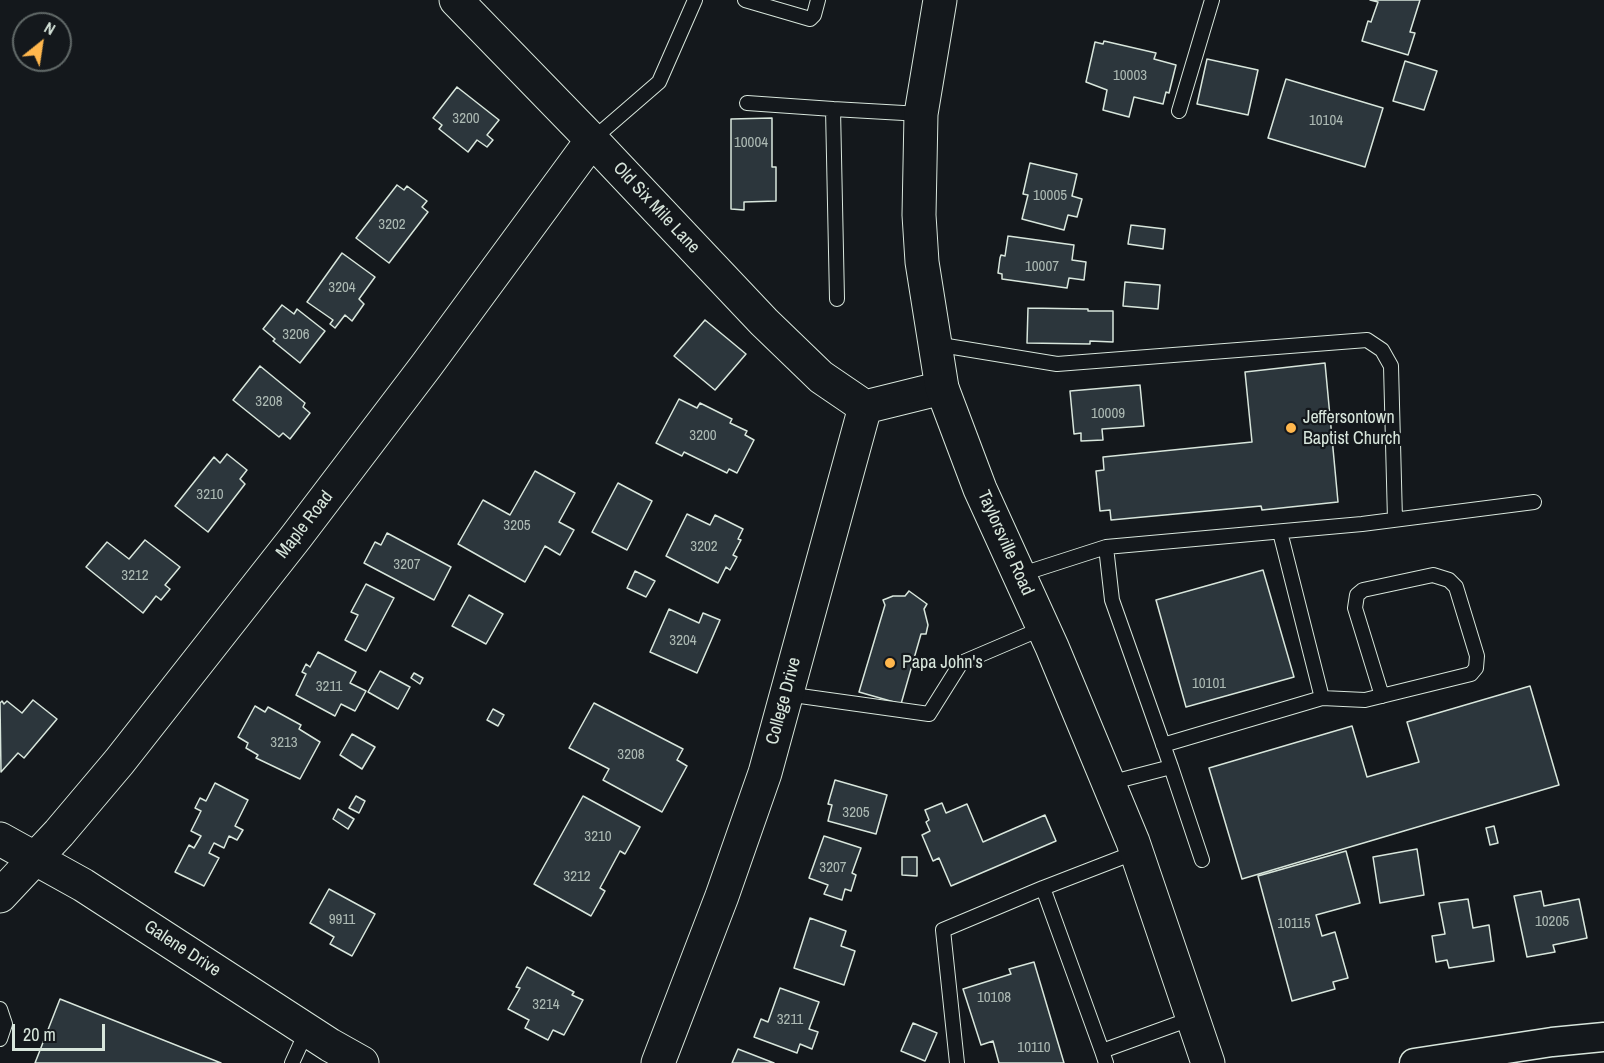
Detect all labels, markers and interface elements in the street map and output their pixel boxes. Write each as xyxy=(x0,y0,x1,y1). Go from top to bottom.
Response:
north arrow xyxy=(12,12,72,72)
text: N xyxy=(40,16,60,40)
house number: 10003 xyxy=(1113,67,1147,85)
house number: 3200 xyxy=(452,110,480,128)
house number: 10104 xyxy=(1309,112,1343,130)
house number: 10004 xyxy=(734,134,768,152)
street label: Old Six Mile Lane xyxy=(608,158,704,258)
house number: 10005 xyxy=(1033,187,1067,205)
house number: 3202 xyxy=(378,216,406,234)
house number: 10007 xyxy=(1025,258,1059,276)
house number: 3204 xyxy=(328,279,356,297)
house number: 3206 xyxy=(282,326,310,344)
house number: 3208 xyxy=(255,393,283,411)
house number: 10009 xyxy=(1091,405,1125,423)
place label: Jeffersontown Baptist Church xyxy=(1303,407,1401,450)
marker: Jeffersontown Baptist Church xyxy=(1284,421,1298,435)
house number: 3200 xyxy=(689,427,717,445)
house number: 3210 xyxy=(196,486,224,504)
street label: Maple Road xyxy=(272,487,338,563)
street label: Taylorsville Road xyxy=(972,487,1038,599)
house number: 3205 xyxy=(503,517,531,535)
house number: 3202 xyxy=(690,538,718,556)
house number: 3207 xyxy=(393,556,421,574)
house number: 3212 xyxy=(121,567,149,585)
house number: 3204 xyxy=(669,632,697,650)
place label: Papa John's xyxy=(902,652,983,674)
street label: College Drive xyxy=(762,655,806,747)
marker: Papa John's xyxy=(883,656,897,670)
house number: 10101 xyxy=(1192,675,1226,693)
house number: 3211 xyxy=(316,678,342,696)
house number: 3213 xyxy=(270,734,298,752)
house number: 3208 xyxy=(617,746,645,764)
house number: 3205 xyxy=(842,804,870,822)
house number: 3210 xyxy=(584,828,612,846)
house number: 3207 xyxy=(819,859,847,877)
house number: 3212 xyxy=(563,868,591,886)
house number: 9911 xyxy=(329,911,355,929)
house number: 10205 xyxy=(1535,913,1569,931)
house number: 10115 xyxy=(1277,915,1311,933)
street label: Galene Drive xyxy=(140,916,224,982)
house number: 10108 xyxy=(977,989,1011,1007)
house number: 3214 xyxy=(532,996,560,1014)
house number: 3211 xyxy=(777,1011,803,1029)
scale bar xyxy=(15,1012,108,1050)
text: 20 m xyxy=(23,1022,56,1047)
house number: 10110 xyxy=(1017,1039,1051,1057)

